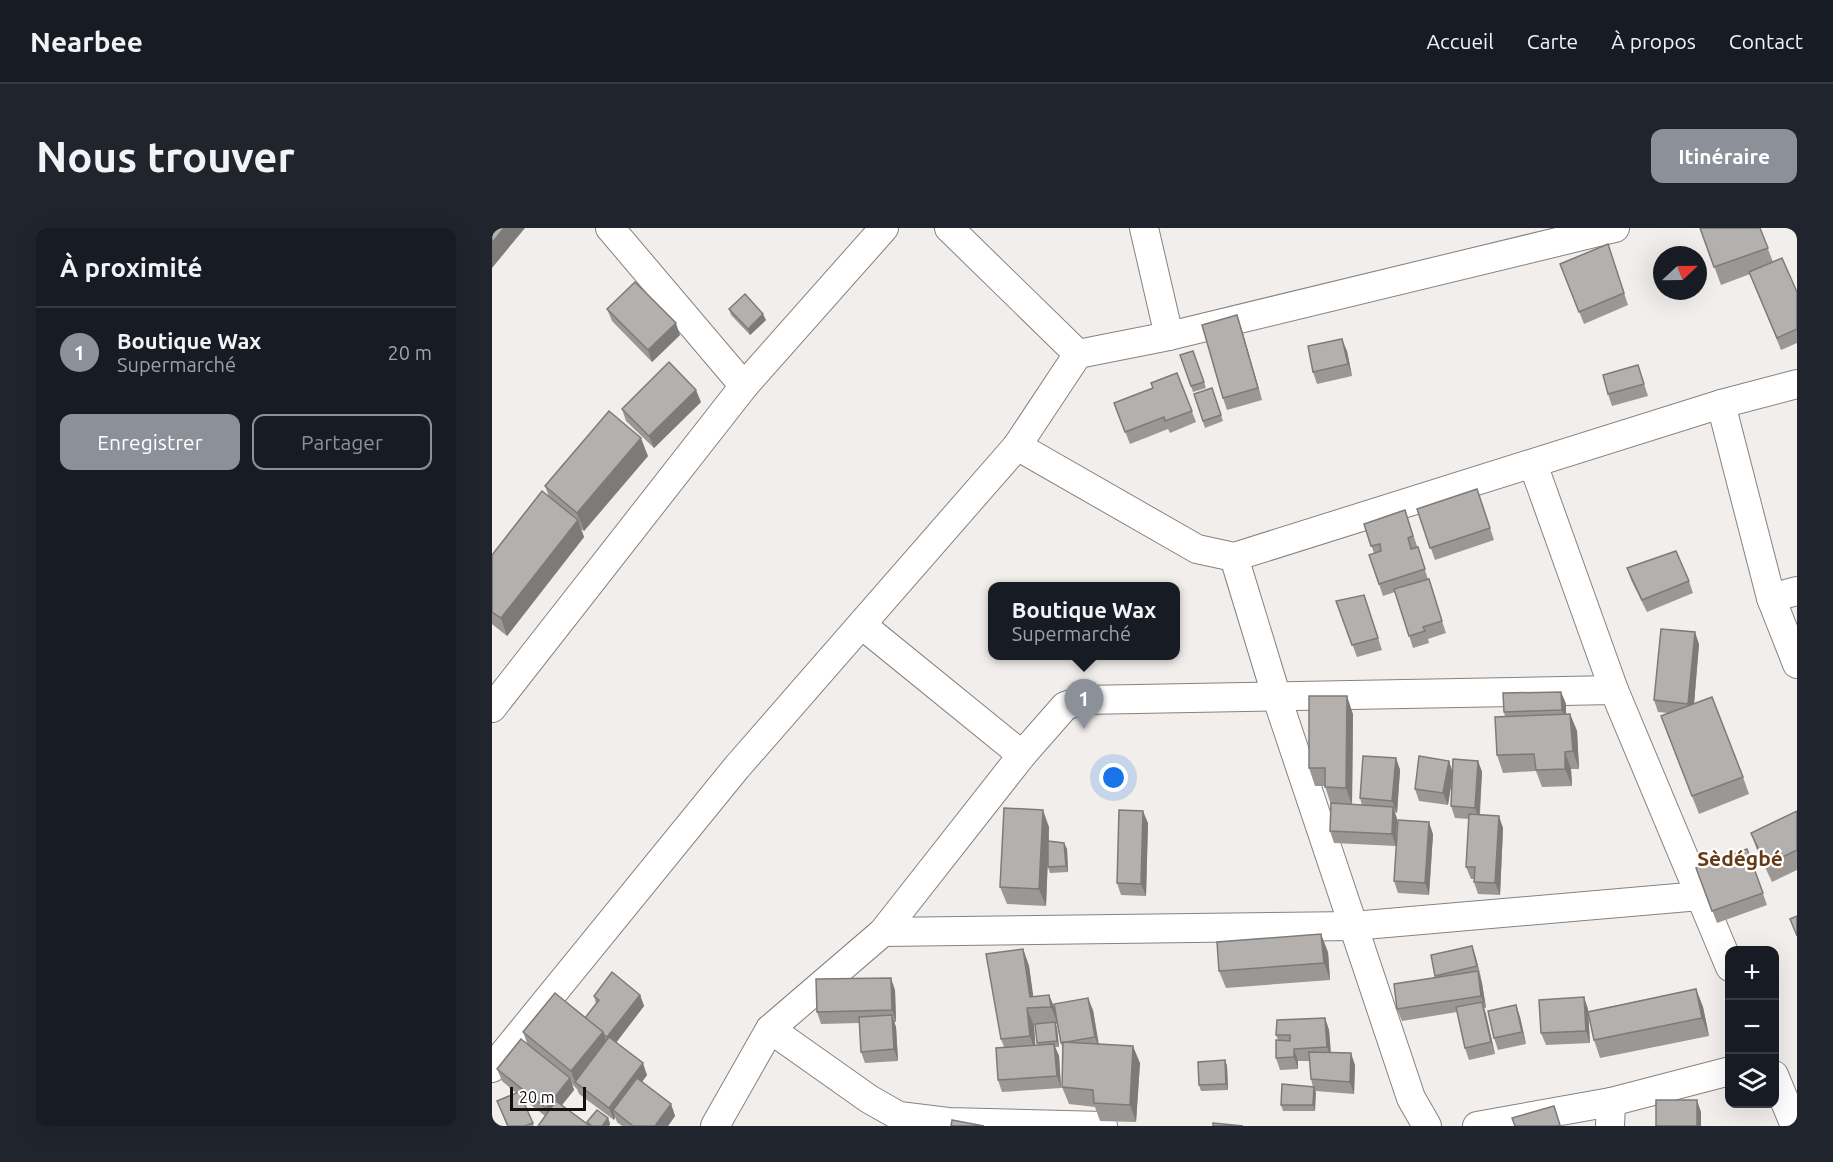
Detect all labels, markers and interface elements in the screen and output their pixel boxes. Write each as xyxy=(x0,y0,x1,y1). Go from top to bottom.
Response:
text: Nearbee xyxy=(30,26,143,57)
text: Accueil xyxy=(1426,29,1494,53)
text: Carte xyxy=(1527,29,1578,53)
text: À propos xyxy=(1611,29,1696,53)
text: Contact xyxy=(1729,29,1803,53)
button: Itinéraire xyxy=(1651,129,1797,183)
text: Nous trouver xyxy=(36,133,295,180)
north arrow xyxy=(1653,246,1707,300)
text: À proximité xyxy=(60,253,202,282)
text: Boutique Wax xyxy=(117,328,261,353)
text: 1 xyxy=(74,341,85,364)
text: 20 m xyxy=(388,341,432,364)
text: Supermarché xyxy=(117,353,236,376)
button: Enregistrer xyxy=(60,414,240,470)
button: Partager xyxy=(252,414,432,470)
popup xyxy=(988,582,1180,660)
text: Boutique Wax xyxy=(1012,597,1156,622)
text: Supermarché xyxy=(1012,622,1131,645)
pin: 1 xyxy=(1064,680,1104,729)
your location xyxy=(1099,763,1128,792)
district label: Sèdégbé xyxy=(1697,846,1783,870)
map controls xyxy=(1725,946,1779,1108)
button: + xyxy=(1725,946,1779,1000)
button: − xyxy=(1725,1000,1779,1054)
button: layers xyxy=(1725,1054,1779,1108)
scale bar xyxy=(510,1084,586,1112)
text: 20 m xyxy=(519,1088,555,1106)

